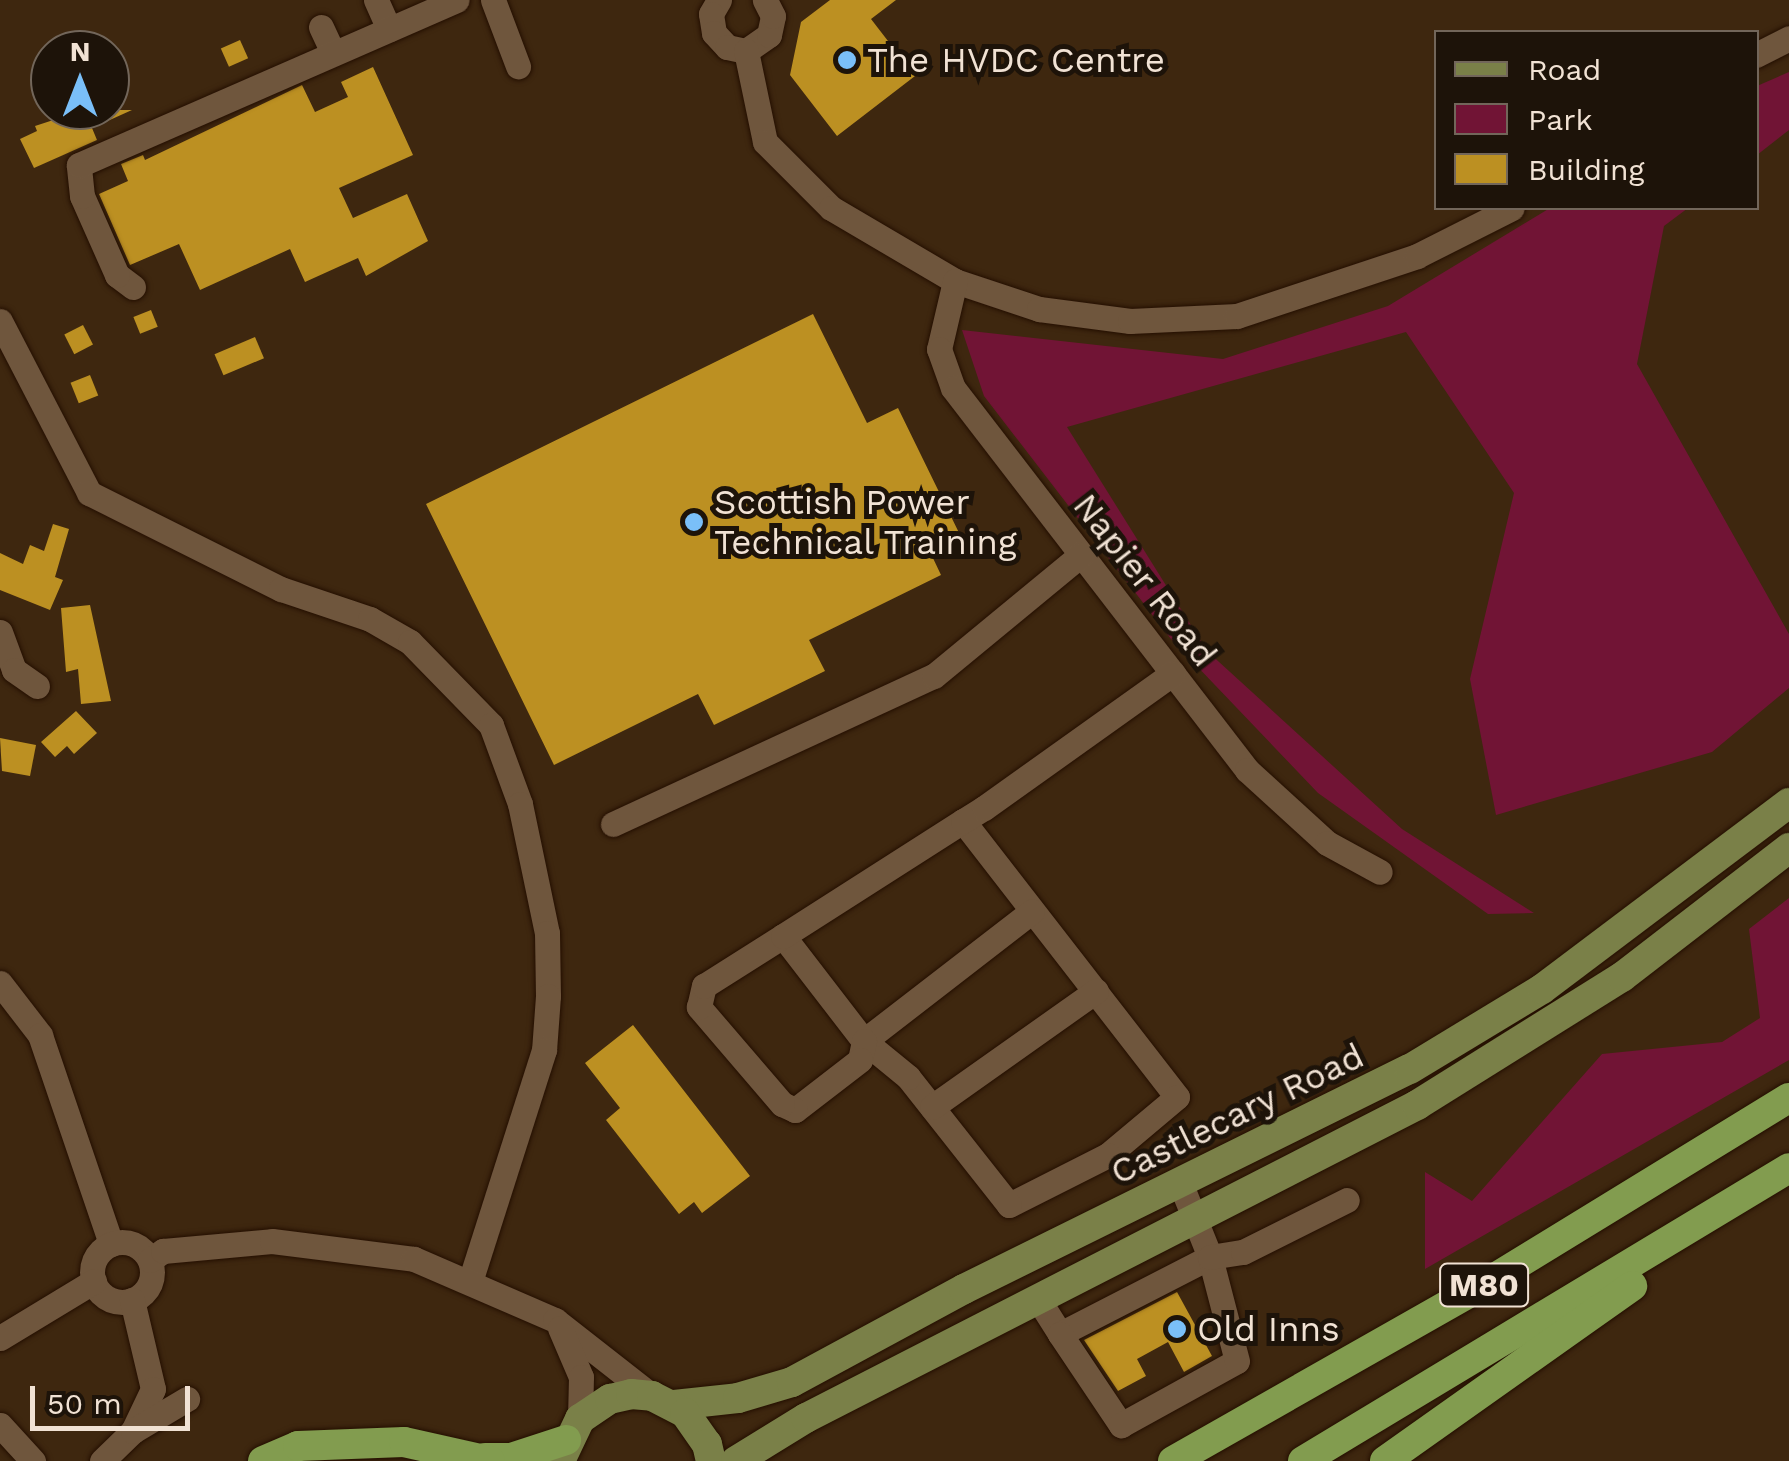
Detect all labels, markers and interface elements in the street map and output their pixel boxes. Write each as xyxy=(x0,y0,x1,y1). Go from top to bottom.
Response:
north arrow xyxy=(30,30,130,130)
legend xyxy=(1434,30,1759,210)
text: N xyxy=(70,35,90,68)
place label: The HVDC Centre xyxy=(867,39,1165,81)
marker: The HVDC Centre xyxy=(836,49,858,71)
text: Road xyxy=(1528,52,1601,87)
text: Park xyxy=(1528,102,1593,137)
text: Building xyxy=(1528,152,1645,187)
place label: Scottish Power Technical Training xyxy=(714,481,1019,563)
street label: Napier Road xyxy=(1064,485,1226,675)
marker: Scottish Power Technical Training xyxy=(683,511,705,533)
street label: Castlecary Road xyxy=(1103,1034,1371,1194)
road number: M80 xyxy=(1439,1258,1529,1312)
place label: Old Inns xyxy=(1197,1308,1340,1350)
marker: Old Inns xyxy=(1166,1318,1188,1340)
scale bar xyxy=(35,1366,195,1428)
text: 50 m xyxy=(47,1386,122,1421)

